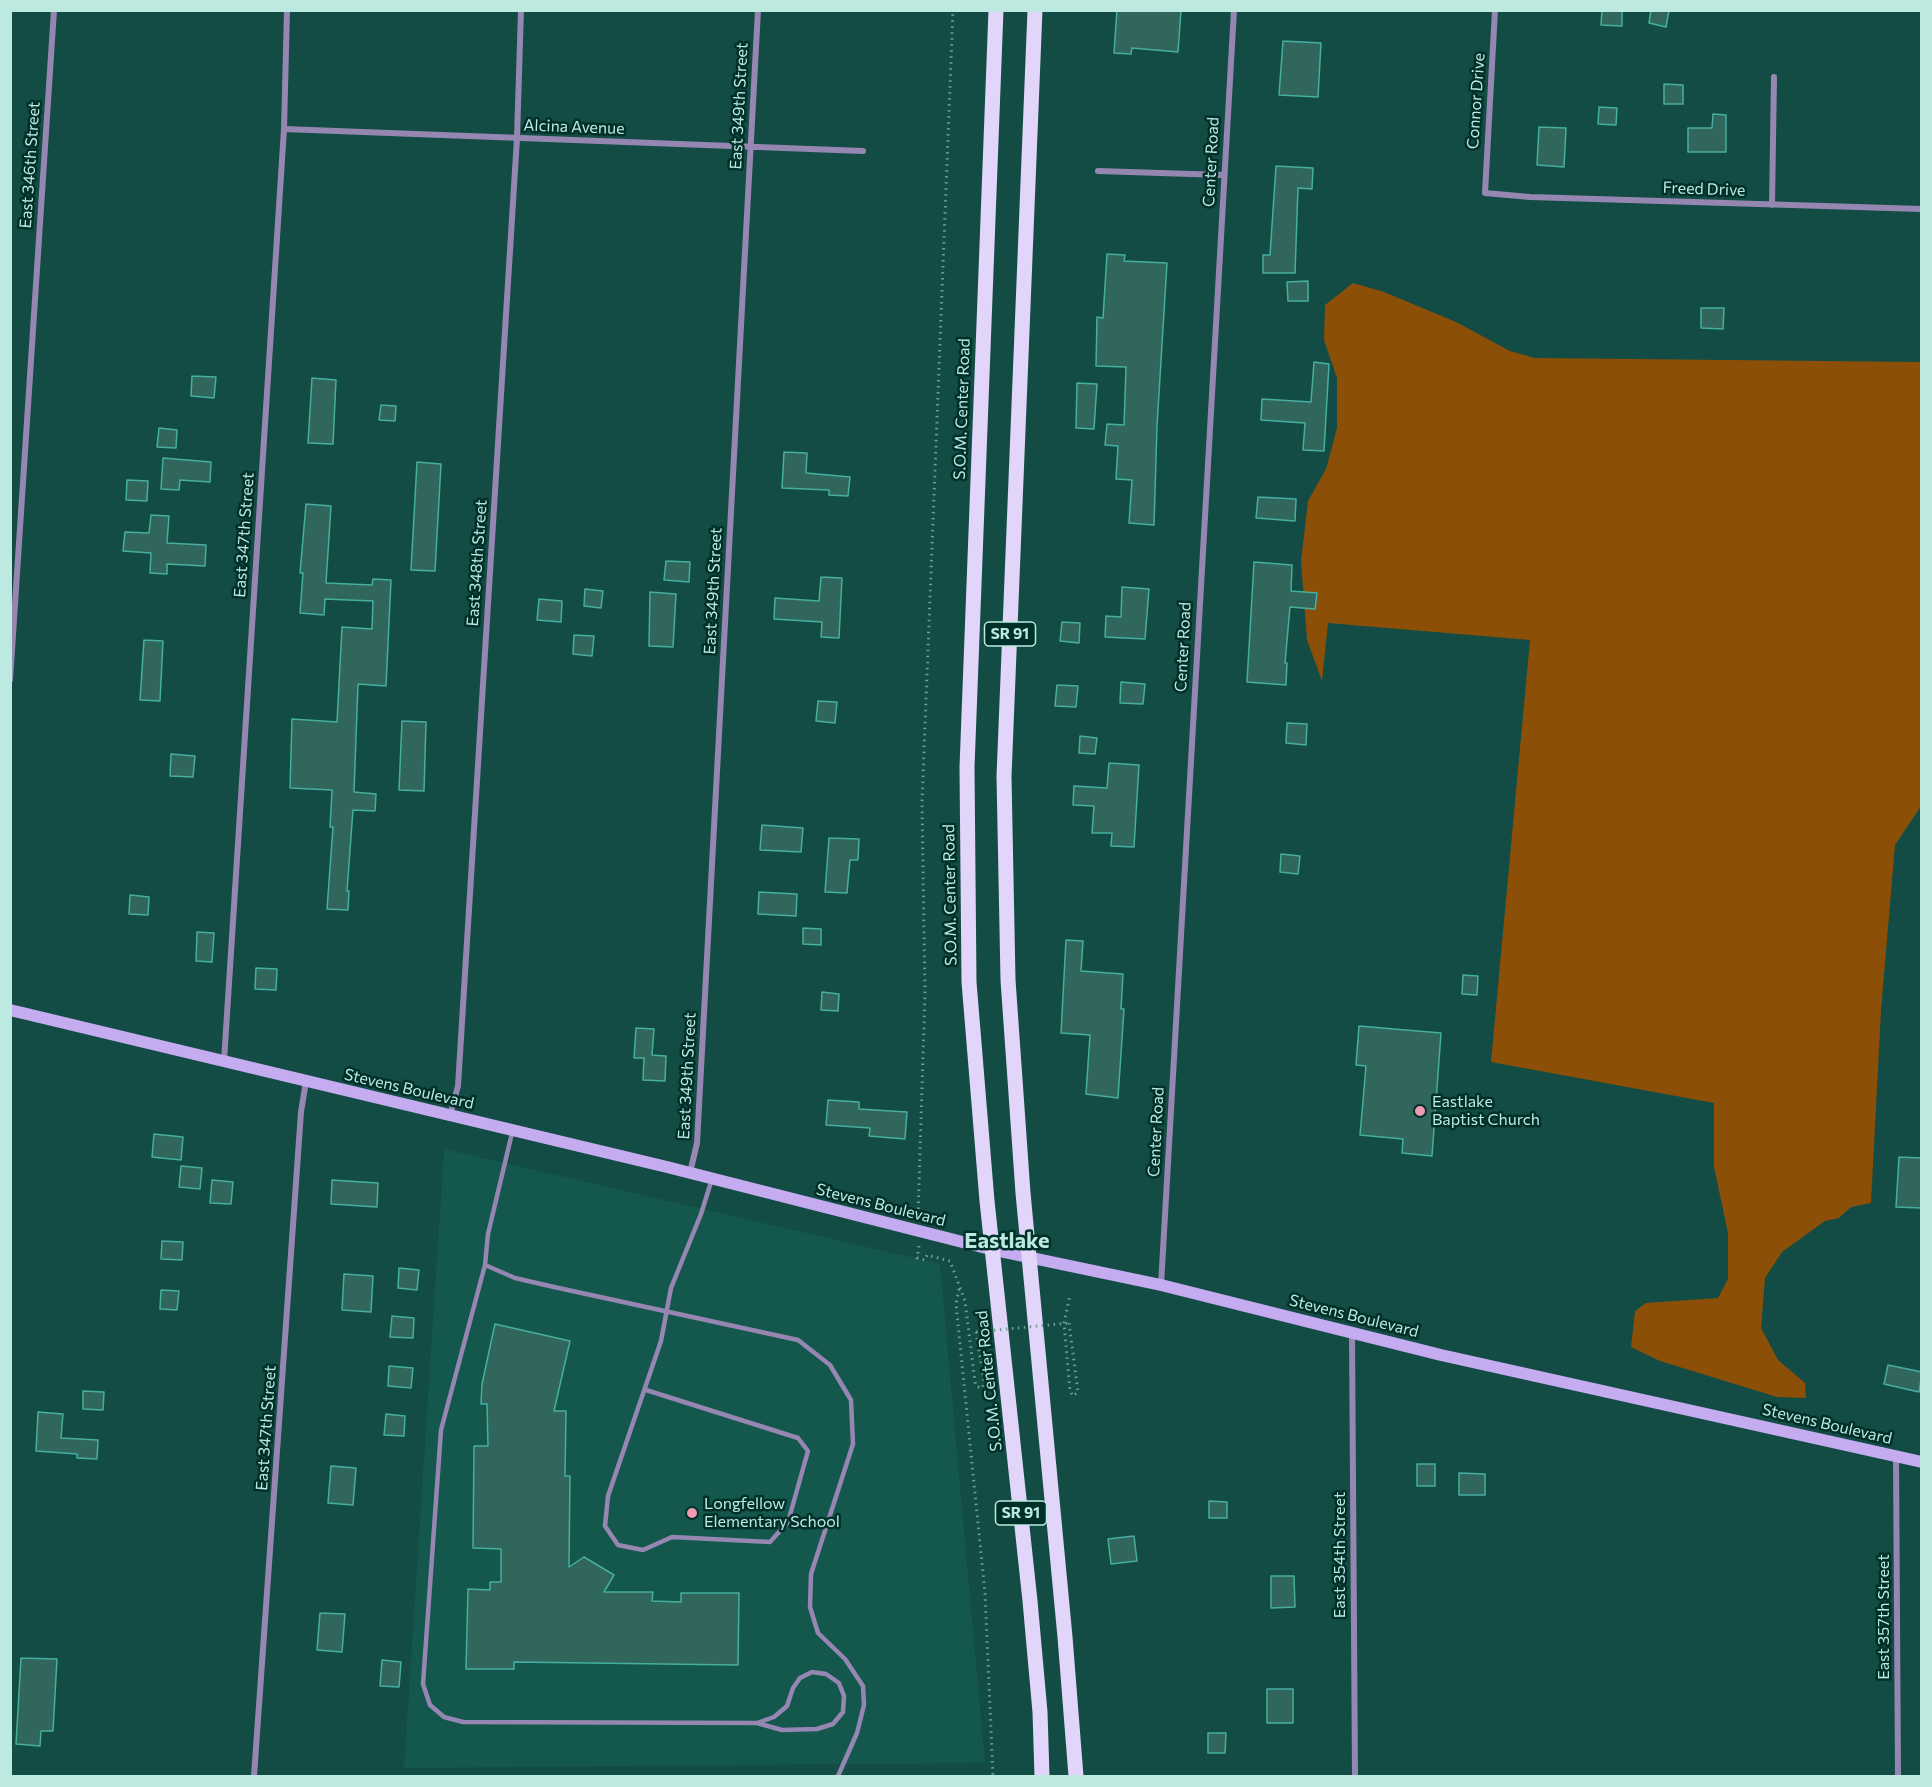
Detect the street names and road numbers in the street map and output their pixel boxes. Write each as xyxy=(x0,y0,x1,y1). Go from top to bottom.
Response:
street label: East 349th Street xyxy=(726,42,752,170)
street label: Connor Drive xyxy=(1463,52,1489,150)
street label: East 346th Street xyxy=(16,101,44,229)
street label: Alcina Avenue xyxy=(523,116,625,138)
street label: Center Road xyxy=(1199,116,1223,208)
street label: Freed Drive xyxy=(1662,178,1746,200)
street label: S.O.M. Center Road xyxy=(950,338,974,480)
street label: East 347th Street xyxy=(230,472,258,598)
street label: East 348th Street xyxy=(463,499,491,627)
street label: East 349th Street xyxy=(700,527,726,655)
street label: Center Road xyxy=(1171,601,1195,693)
road number: SR 91 xyxy=(984,622,1036,646)
street label: S.O.M. Center Road xyxy=(939,824,961,966)
street label: East 349th Street xyxy=(674,1012,700,1140)
street label: Stevens Boulevard xyxy=(342,1065,476,1113)
street label: Center Road xyxy=(1144,1086,1168,1178)
street label: Stevens Boulevard xyxy=(814,1180,948,1230)
street label: Stevens Boulevard xyxy=(1287,1291,1421,1341)
street label: S.O.M. Center Road xyxy=(972,1310,1006,1452)
street label: East 347th Street xyxy=(252,1365,280,1491)
street label: Stevens Boulevard xyxy=(1760,1400,1894,1448)
street label: East 354th Street xyxy=(1330,1492,1350,1618)
road number: SR 91 xyxy=(996,1501,1046,1525)
street label: East 357th Street xyxy=(1874,1554,1894,1680)

